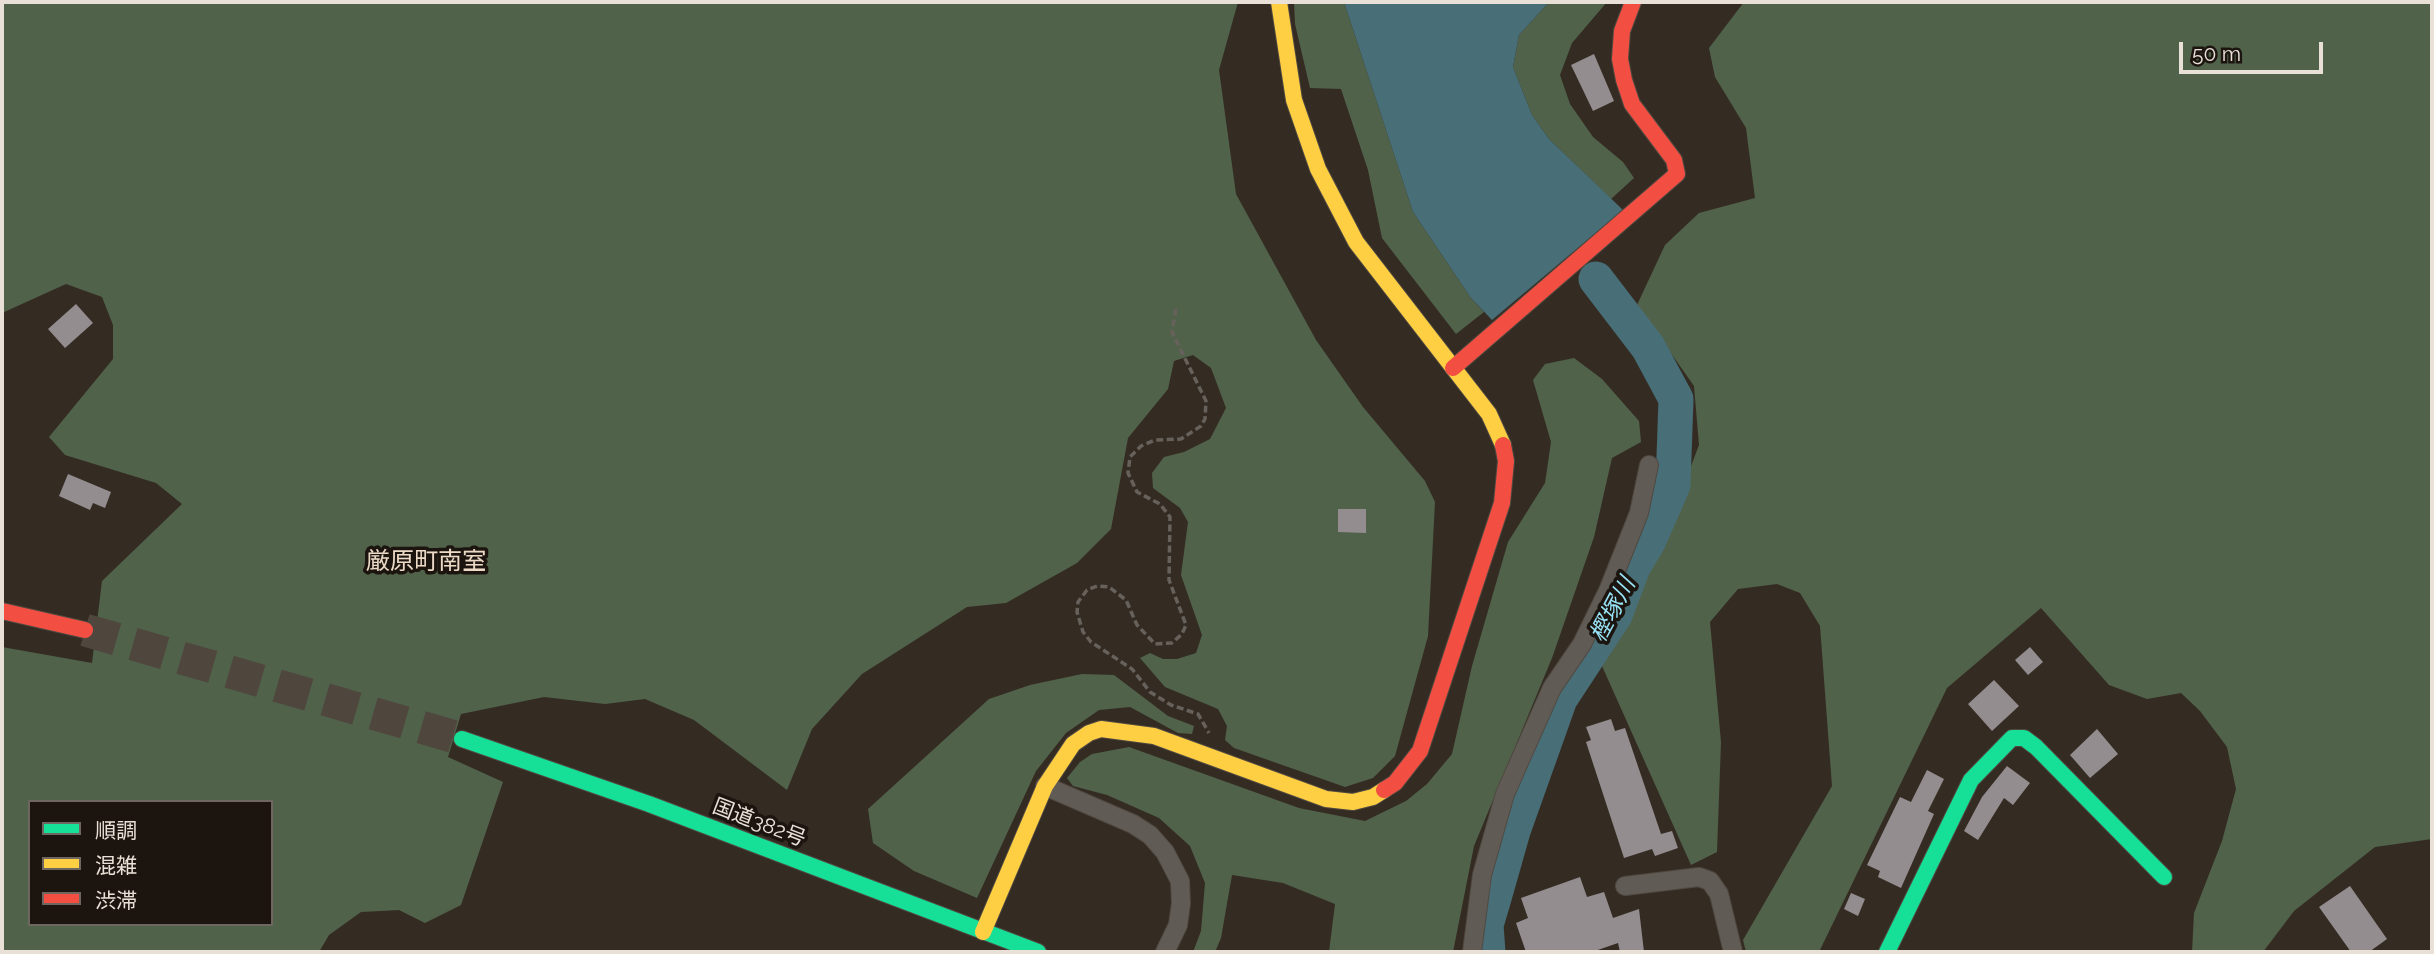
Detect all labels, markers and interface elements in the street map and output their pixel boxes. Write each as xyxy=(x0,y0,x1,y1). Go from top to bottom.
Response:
scale bar xyxy=(2182,28,2326,72)
text: 50 m xyxy=(2192,41,2241,66)
district label: 厳原町南室 xyxy=(366,548,486,576)
water label: 樫塚川 xyxy=(1585,573,1641,647)
street label: 国道382号 xyxy=(709,794,809,852)
legend xyxy=(28,800,273,926)
text: 順調 xyxy=(95,818,137,843)
text: 混雑 xyxy=(95,853,137,878)
text: 渋滞 xyxy=(95,888,137,913)

